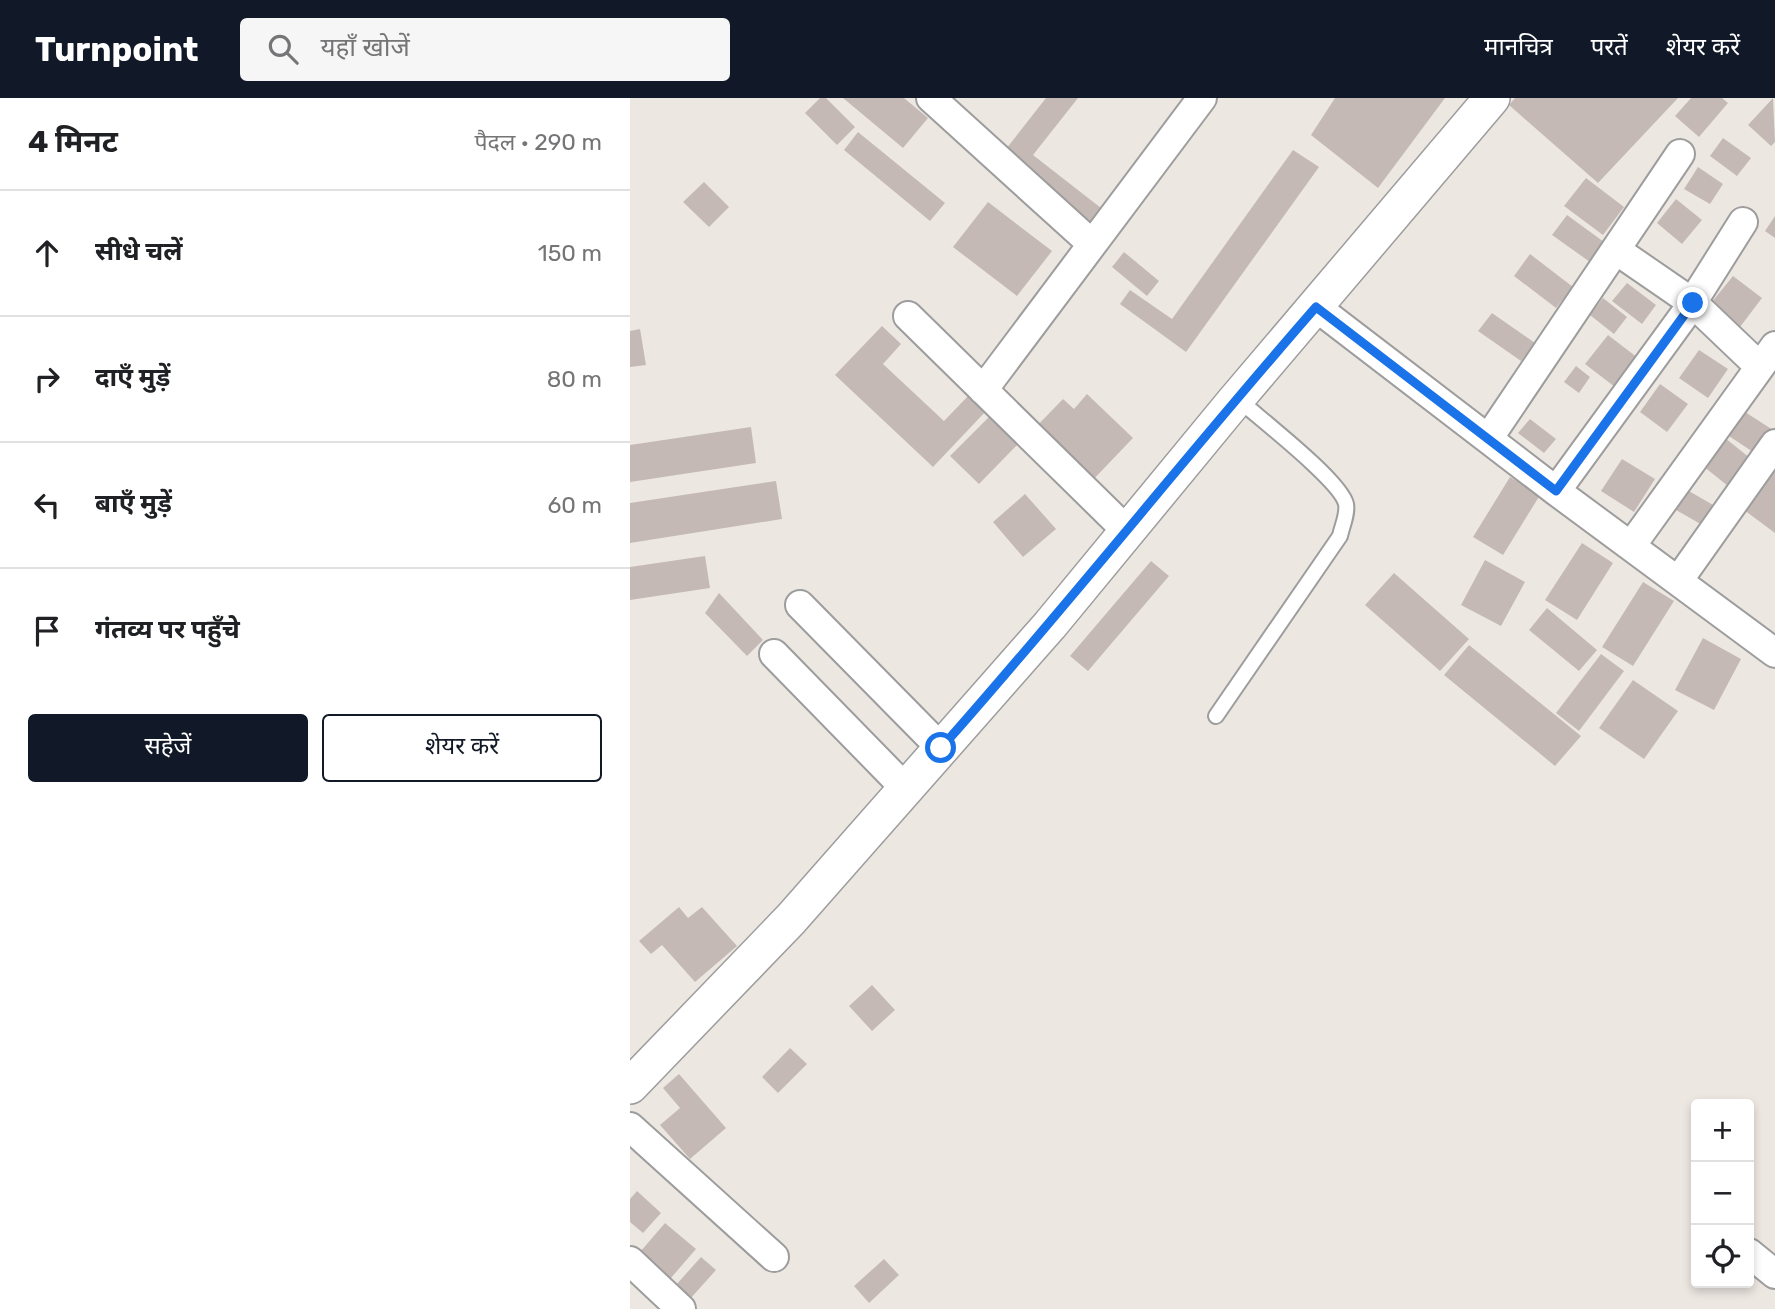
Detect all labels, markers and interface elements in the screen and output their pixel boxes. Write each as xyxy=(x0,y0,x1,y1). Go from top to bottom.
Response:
search box xyxy=(240,18,730,81)
text: Turnpoint xyxy=(35,30,198,69)
icon: search xyxy=(264,30,302,68)
text: यहाँ खोजें xyxy=(320,32,410,63)
text: मानचित्र xyxy=(1484,33,1553,61)
text: परतें xyxy=(1591,33,1628,61)
text: शेयर करें xyxy=(1666,33,1740,61)
text: 4 मिनट xyxy=(28,124,118,160)
text: पैदल · 290 m xyxy=(474,128,602,156)
icon: ahead xyxy=(28,234,66,272)
text: सीधे चलें xyxy=(95,236,183,267)
text: 150 m xyxy=(538,239,602,267)
route end xyxy=(1677,287,1708,318)
icon: right xyxy=(28,360,66,398)
text: दाएँ मुड़ें xyxy=(95,362,170,393)
text: 80 m xyxy=(547,365,602,393)
icon: left xyxy=(28,486,66,524)
text: बाएँ मुड़ें xyxy=(95,488,172,519)
text: 60 m xyxy=(547,491,602,519)
icon: arrive xyxy=(28,612,66,650)
text: गंतव्य पर पहुँचे xyxy=(95,614,240,645)
button: सहेजें xyxy=(28,714,308,782)
button: शेयर करें xyxy=(322,714,602,782)
route start xyxy=(925,732,956,763)
map controls xyxy=(1691,1099,1754,1288)
button: + xyxy=(1691,1099,1754,1162)
button: − xyxy=(1691,1162,1754,1225)
button: locate xyxy=(1691,1225,1754,1288)

